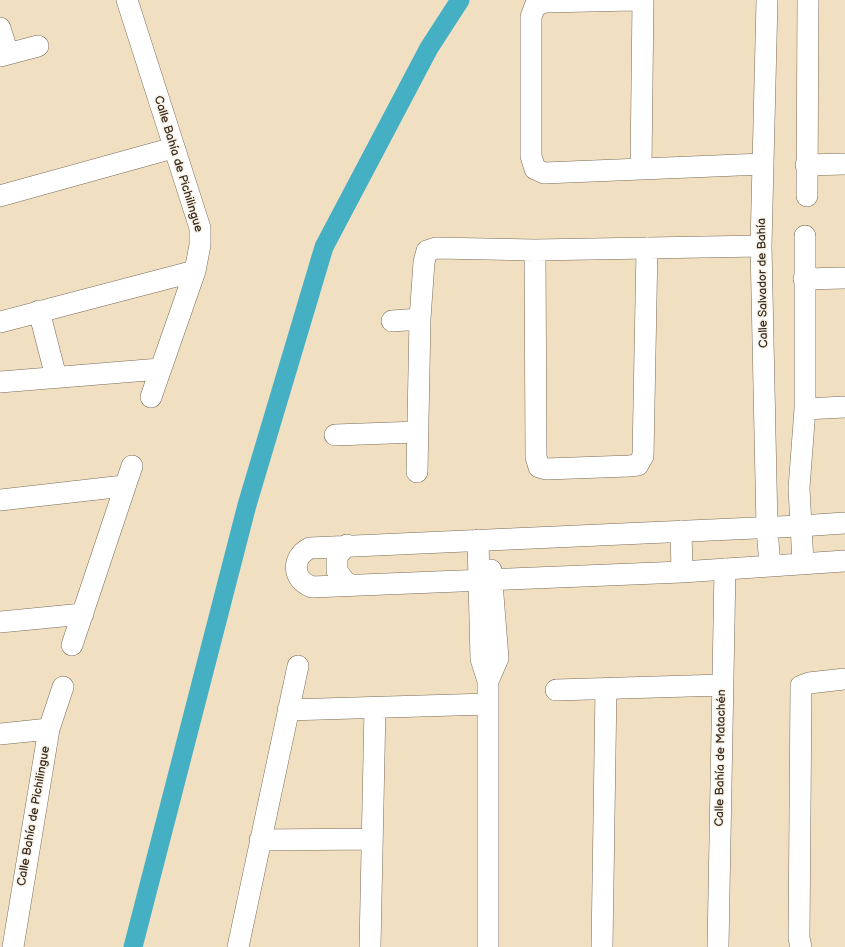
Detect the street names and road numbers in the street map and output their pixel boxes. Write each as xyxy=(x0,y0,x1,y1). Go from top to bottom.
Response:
street label: Calle Bahía de Pichilingue xyxy=(150,94,206,234)
street label: Calle Salvador de Bahía xyxy=(755,218,771,348)
street label: Calle Bahía de Matachén xyxy=(713,689,729,827)
street label: Calle Bahía de Pichilingue xyxy=(15,745,53,887)

